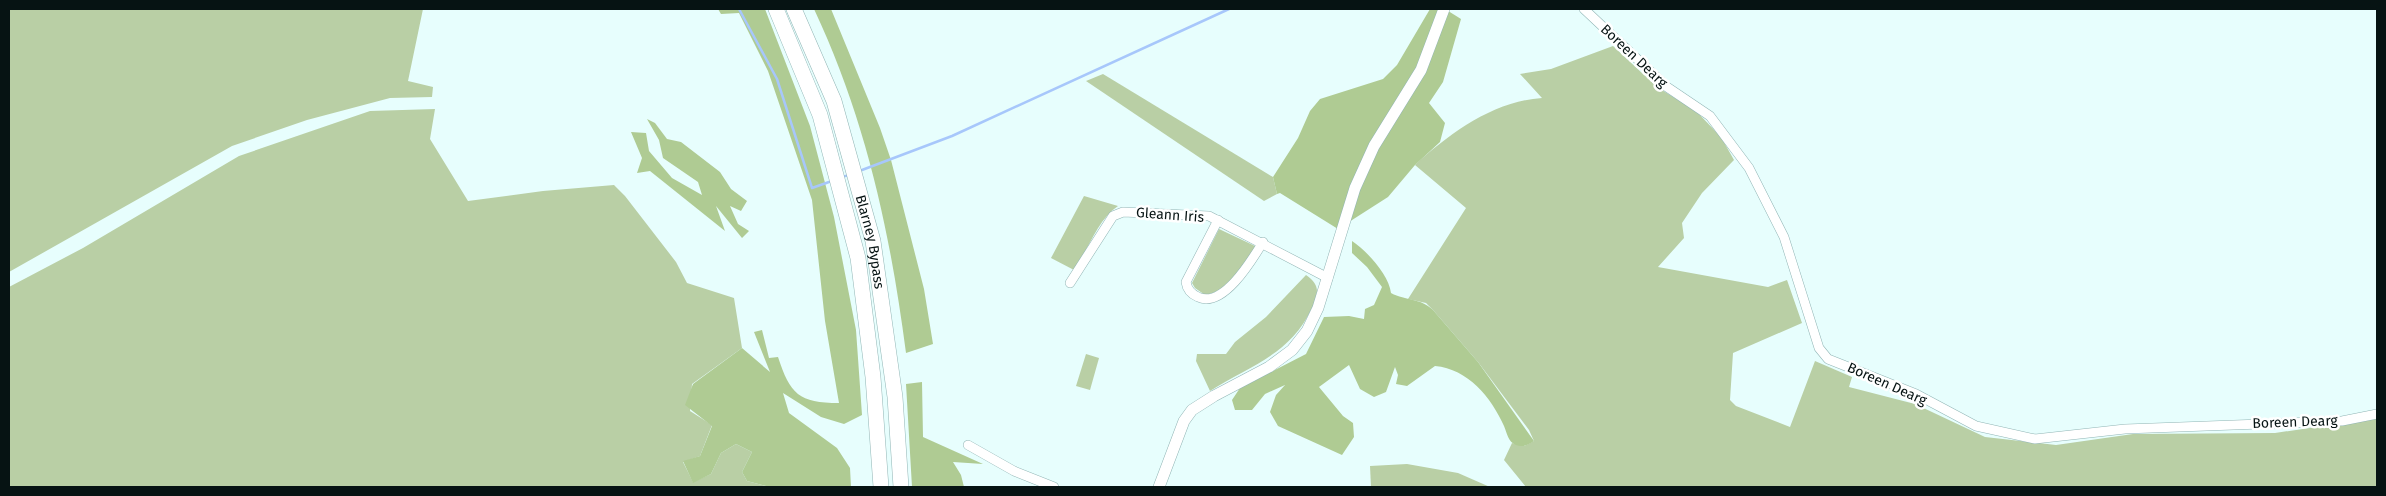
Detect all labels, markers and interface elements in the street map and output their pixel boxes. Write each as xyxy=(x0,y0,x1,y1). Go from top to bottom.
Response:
street label: Boreen Dearg xyxy=(1597,21,1672,92)
street label: Blarney Bypass xyxy=(852,193,888,291)
street label: Gleann Iris xyxy=(1135,204,1205,226)
street label: Boreen Dearg xyxy=(1845,359,1930,409)
street label: Boreen Dearg xyxy=(2252,412,2339,432)

